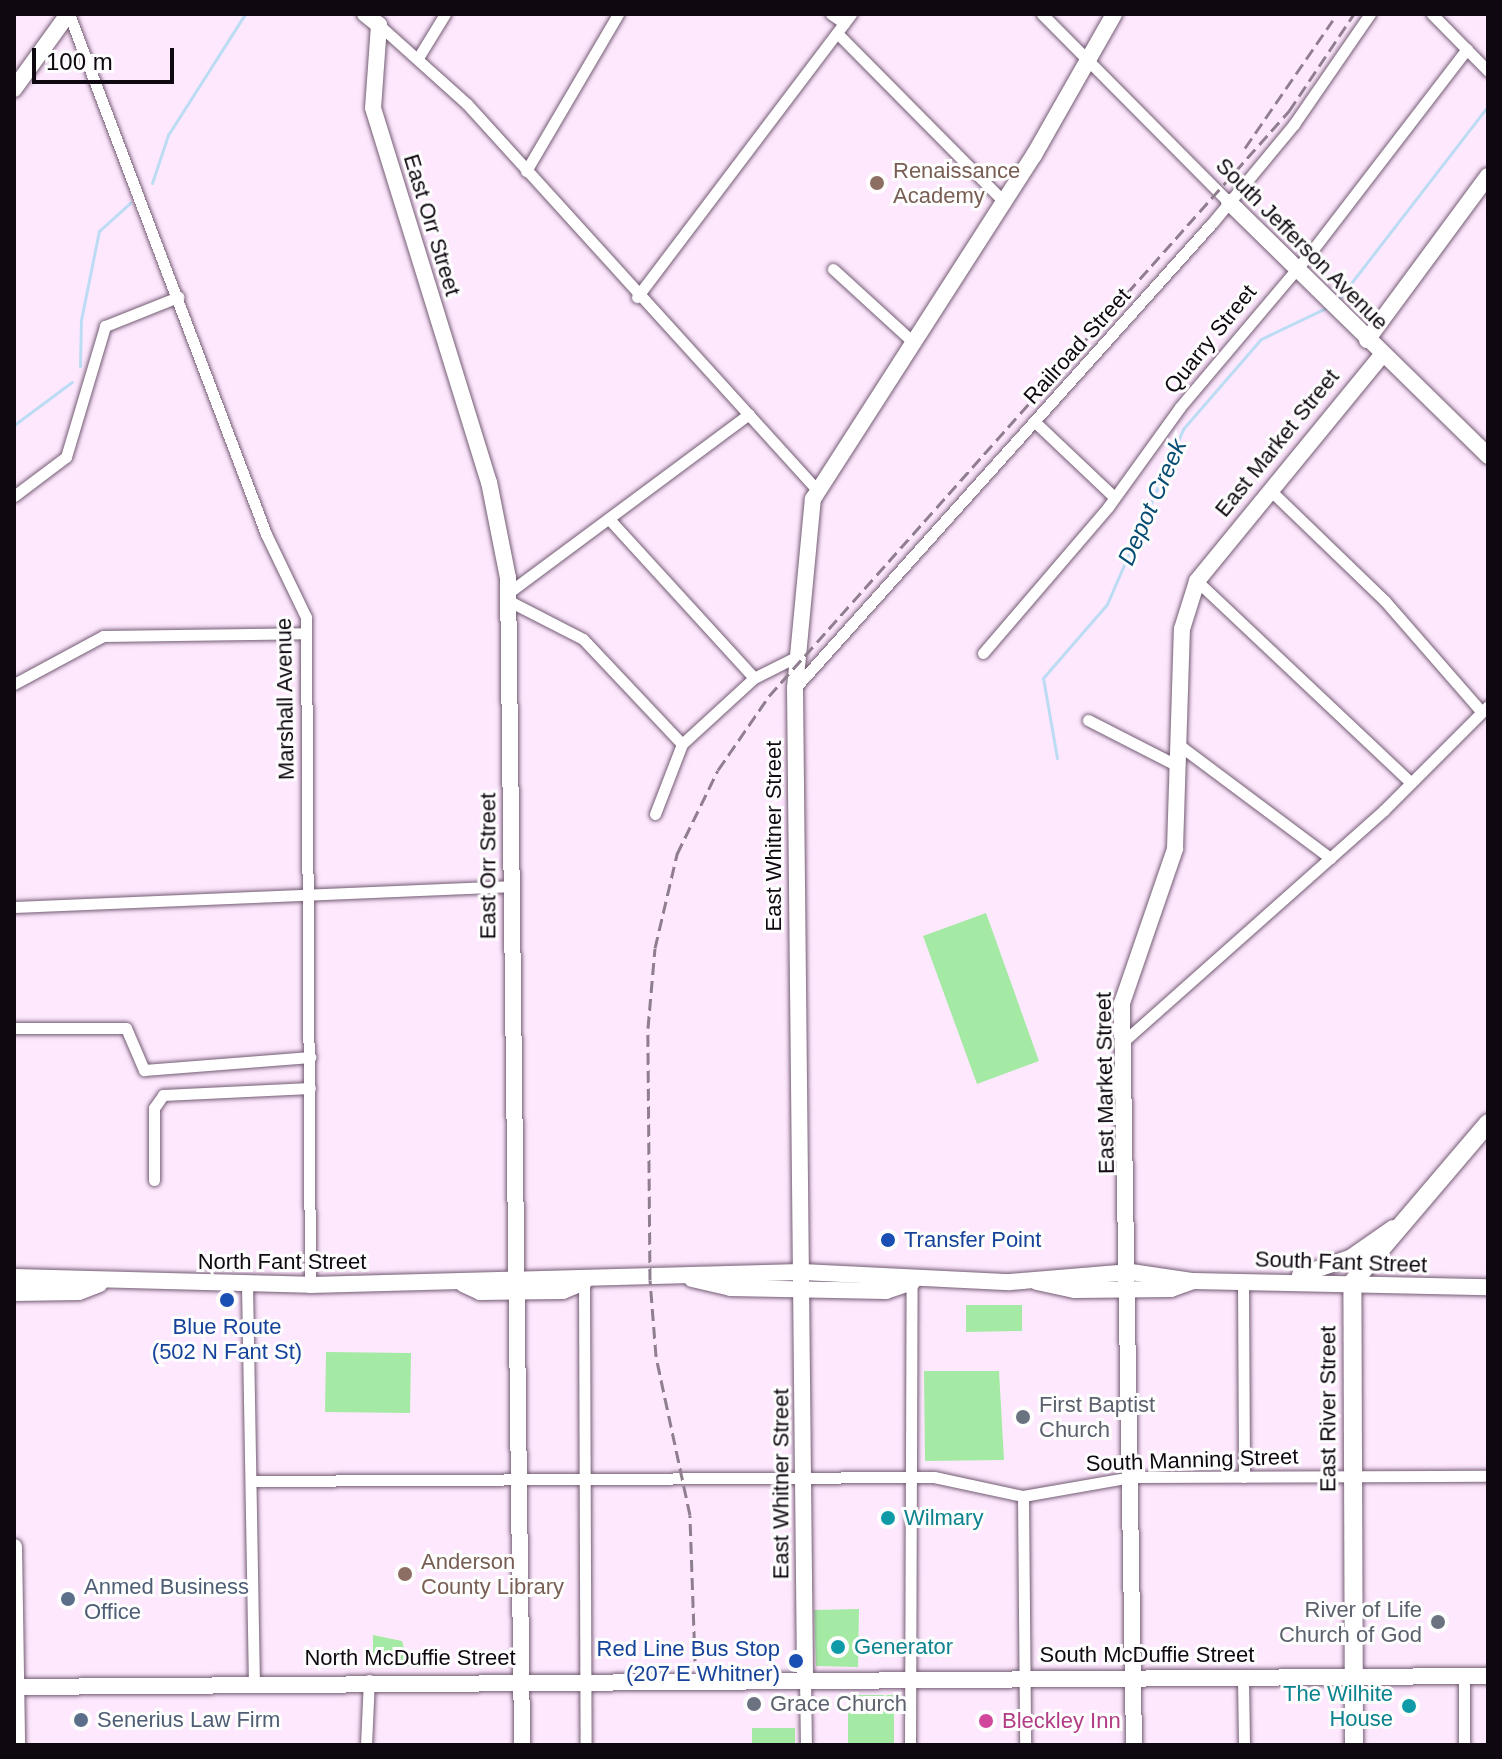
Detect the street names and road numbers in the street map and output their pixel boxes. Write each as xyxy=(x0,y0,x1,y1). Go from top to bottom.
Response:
street label: East Orr Street xyxy=(398,151,466,299)
street label: South Jefferson Avenue xyxy=(1210,152,1394,336)
street label: Quarry Street xyxy=(1158,279,1262,399)
street label: Railroad Street xyxy=(1018,283,1136,409)
street label: East Market Street xyxy=(1209,364,1345,522)
street label: Marshall Avenue xyxy=(270,617,300,781)
street label: East Whitner Street xyxy=(761,741,787,931)
street label: East Orr Street xyxy=(475,793,501,939)
street label: East Market Street xyxy=(1090,992,1120,1174)
street label: South Fant Street xyxy=(1254,1246,1428,1278)
street label: North Fant Street xyxy=(198,1249,366,1275)
street label: East River Street xyxy=(1315,1326,1341,1492)
street label: East Whitner Street xyxy=(768,1389,794,1579)
street label: South Manning Street xyxy=(1085,1443,1299,1477)
street label: South McDuffie Street xyxy=(1040,1642,1254,1668)
street label: North McDuffie Street xyxy=(304,1645,516,1671)

